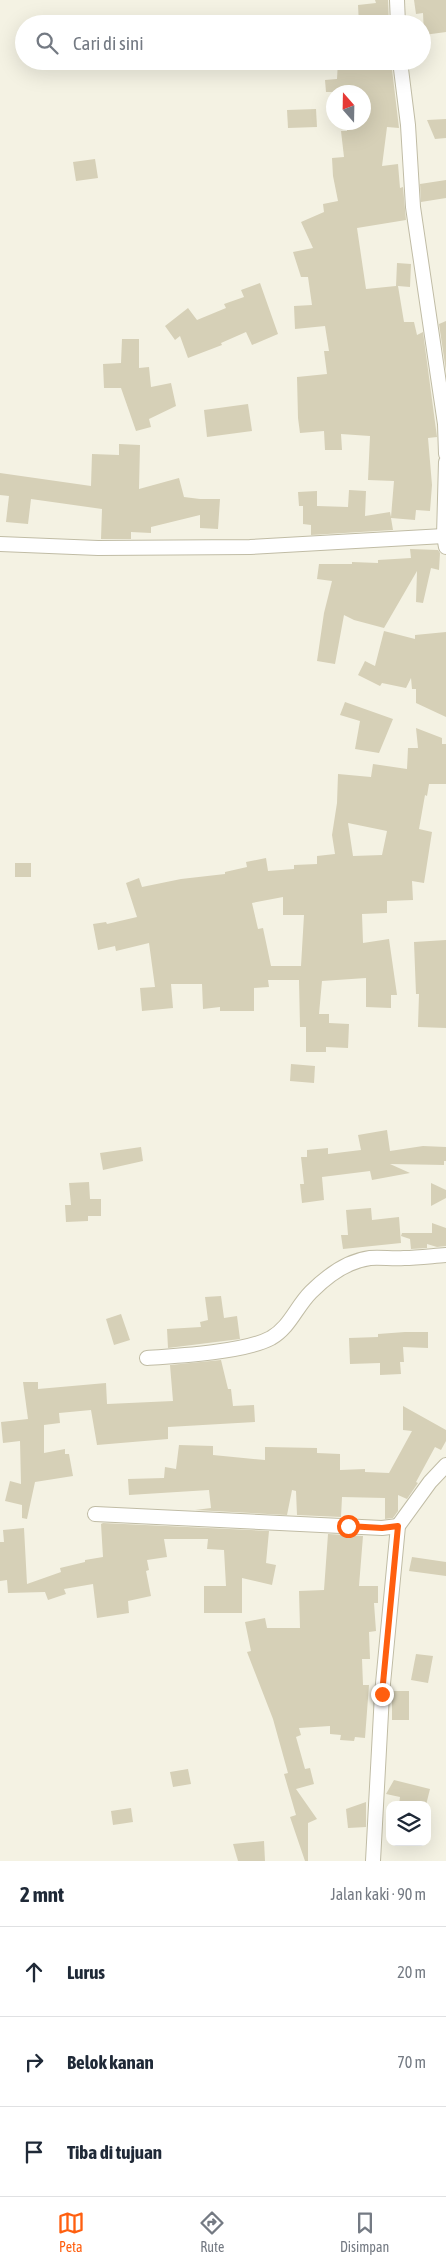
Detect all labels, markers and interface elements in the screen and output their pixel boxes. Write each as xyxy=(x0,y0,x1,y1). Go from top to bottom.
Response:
search box xyxy=(15,15,431,70)
icon: search xyxy=(33,29,61,57)
text: Cari di sini xyxy=(73,32,144,54)
north arrow xyxy=(326,85,371,130)
route start xyxy=(337,1515,360,1538)
route end xyxy=(371,1683,394,1706)
map controls xyxy=(386,1801,431,1846)
button: layers xyxy=(386,1801,431,1846)
text: 2 mnt xyxy=(20,1882,64,1906)
text: Jalan kaki · 90 m xyxy=(331,1885,426,1903)
icon: ahead xyxy=(20,1958,48,1986)
text: Lurus xyxy=(67,1961,105,1983)
text: 20 m xyxy=(397,1963,426,1981)
icon: right xyxy=(20,2048,48,2076)
text: Belok kanan xyxy=(67,2051,154,2073)
text: 70 m xyxy=(397,2053,426,2071)
icon: arrive xyxy=(20,2138,48,2166)
text: Tiba di tujuan xyxy=(67,2141,162,2163)
tab: Peta xyxy=(57,2209,85,2255)
tab: Rute xyxy=(198,2209,226,2255)
tab: Disimpan xyxy=(340,2209,389,2255)

